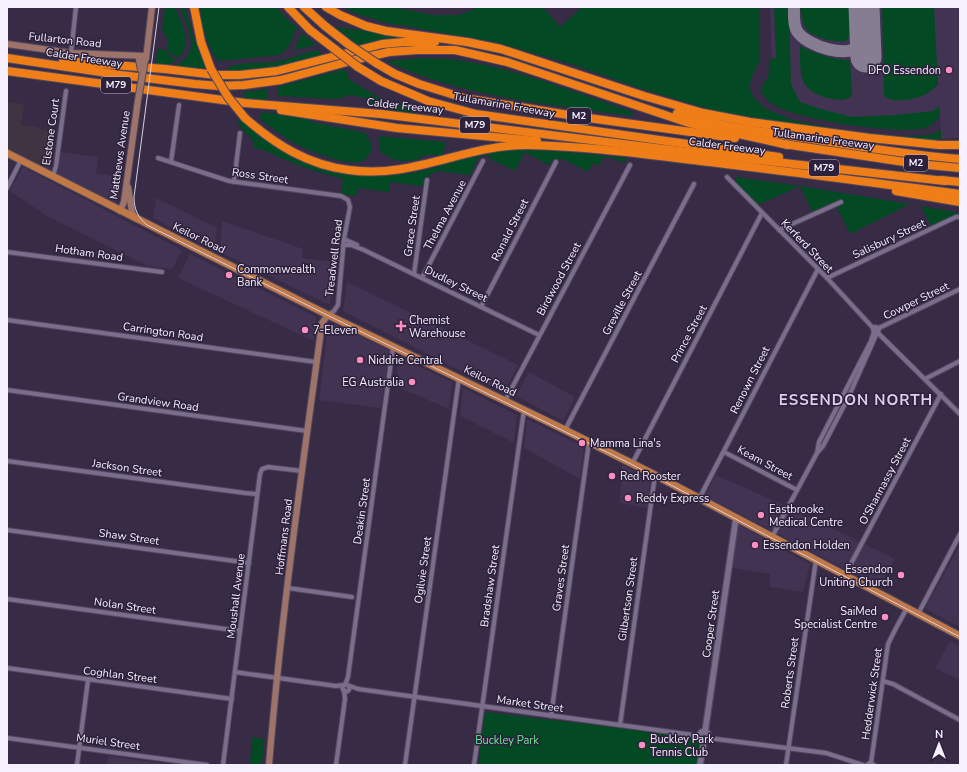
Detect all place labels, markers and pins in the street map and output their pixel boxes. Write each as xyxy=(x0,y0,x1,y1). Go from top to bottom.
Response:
place label: DFO Essendon xyxy=(868,63,941,78)
marker: DFO Essendon xyxy=(944,65,954,75)
place label: Commonwealth Bank xyxy=(237,262,315,290)
marker: Commonwealth Bank xyxy=(224,270,234,280)
place label: Chemist Warehouse xyxy=(409,313,466,341)
marker: Chemist Warehouse xyxy=(396,321,406,331)
place label: 7-Eleven xyxy=(313,323,357,338)
marker: 7-Eleven xyxy=(300,325,310,335)
place label: Niddrie Central xyxy=(368,353,443,368)
marker: Niddrie Central xyxy=(355,355,365,365)
place label: EG Australia xyxy=(342,375,404,390)
marker: EG Australia xyxy=(407,377,417,387)
place label: Mamma Lina's xyxy=(590,436,661,451)
marker: Mamma Lina's xyxy=(577,438,587,448)
place label: Red Rooster xyxy=(620,469,681,484)
marker: Red Rooster xyxy=(607,471,617,481)
place label: Reddy Express xyxy=(636,491,709,506)
marker: Reddy Express xyxy=(623,493,633,503)
place label: Eastbrooke Medical Centre xyxy=(769,502,843,530)
marker: Eastbrooke Medical Centre xyxy=(756,510,766,520)
place label: Essendon Holden xyxy=(763,538,850,553)
marker: Essendon Holden xyxy=(750,540,760,550)
place label: Essendon Uniting Church xyxy=(819,562,893,590)
marker: Essendon Uniting Church xyxy=(896,570,906,580)
place label: SaiMed Specialist Centre xyxy=(794,604,877,632)
marker: SaiMed Specialist Centre xyxy=(880,612,890,622)
place label: Buckley Park Tennis Club xyxy=(650,732,714,760)
marker: Buckley Park Tennis Club xyxy=(637,740,647,750)

